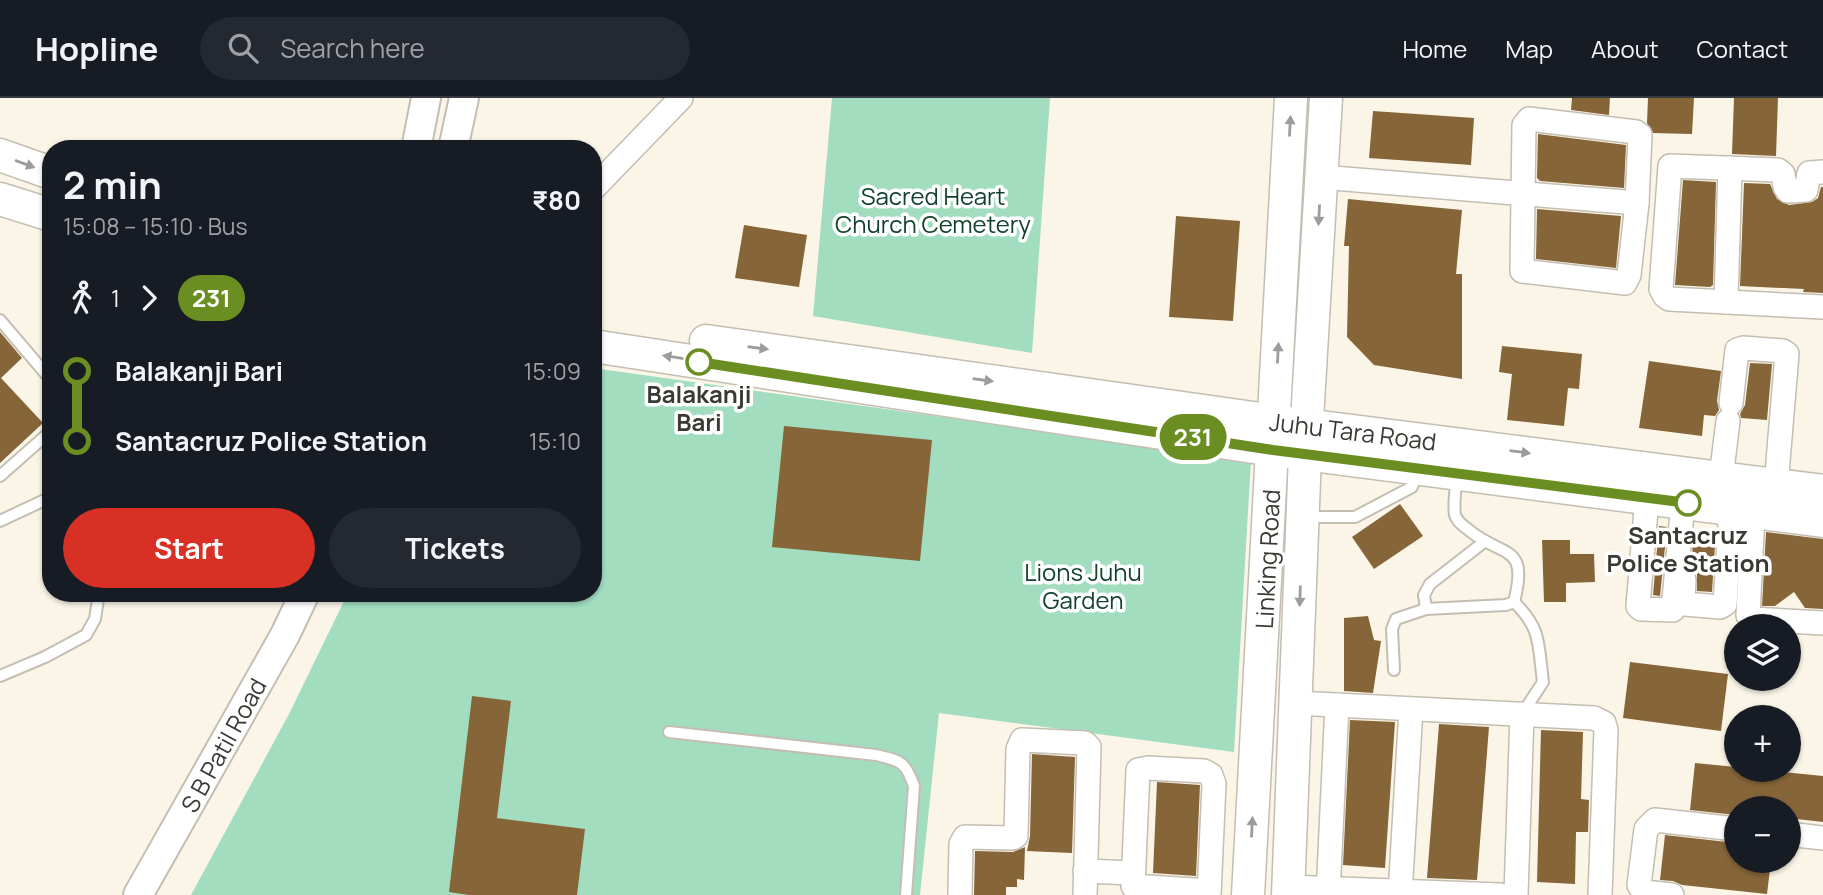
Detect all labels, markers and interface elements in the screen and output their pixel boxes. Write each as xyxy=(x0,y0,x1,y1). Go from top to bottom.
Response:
search box xyxy=(200,17,690,80)
text: Hopline xyxy=(35,26,158,71)
icon: search xyxy=(224,29,262,67)
text: Search here xyxy=(280,30,425,66)
text: Home xyxy=(1402,32,1467,65)
text: Map xyxy=(1505,32,1553,65)
text: About xyxy=(1591,32,1659,65)
text: Contact xyxy=(1697,32,1788,65)
one-way arrow xyxy=(1285,115,1296,137)
text: 2 min xyxy=(63,158,162,210)
one-way arrow xyxy=(15,159,36,170)
park label: Sacred Heart Church Cemetery xyxy=(835,179,1031,240)
text: ₹80 xyxy=(532,182,581,218)
one-way arrow xyxy=(1313,204,1324,226)
text: 15:08 – 15:10 · Bus xyxy=(63,210,248,242)
icon: walk xyxy=(63,279,101,317)
icon: forward xyxy=(130,279,168,317)
text: 231 xyxy=(192,281,231,314)
text: 1 xyxy=(111,282,120,314)
one-way arrow xyxy=(1272,342,1283,364)
one-way arrow xyxy=(747,343,769,354)
marker: Balakanji Bari xyxy=(686,349,712,375)
one-way arrow xyxy=(662,352,684,363)
text: Balakanji Bari xyxy=(115,353,283,389)
text: 15:09 xyxy=(524,355,581,387)
one-way arrow xyxy=(972,375,994,386)
place label: Balakanji Bari xyxy=(647,377,751,438)
street label: Juhu Tara Road xyxy=(1268,404,1438,458)
line badge: 231 xyxy=(1153,414,1233,460)
text: 231 xyxy=(1174,420,1212,453)
text: Santacruz Police Station xyxy=(115,423,427,459)
text: 15:10 xyxy=(529,425,581,457)
one-way arrow xyxy=(1509,447,1531,458)
street label: Linking Road xyxy=(1247,488,1287,630)
marker: Santacruz Police Station xyxy=(1675,490,1701,516)
button: Start xyxy=(63,508,315,588)
button: Tickets xyxy=(329,508,581,588)
place label: Santacruz Police Station xyxy=(1606,518,1770,579)
park label: Lions Juhu Garden xyxy=(1024,555,1142,616)
one-way arrow xyxy=(1294,585,1305,607)
map controls xyxy=(1724,614,1801,873)
button: layers xyxy=(1724,614,1801,691)
street label: S B Patil Road xyxy=(172,672,274,818)
button: + xyxy=(1724,705,1801,782)
button: − xyxy=(1724,796,1801,873)
one-way arrow xyxy=(1247,816,1258,838)

